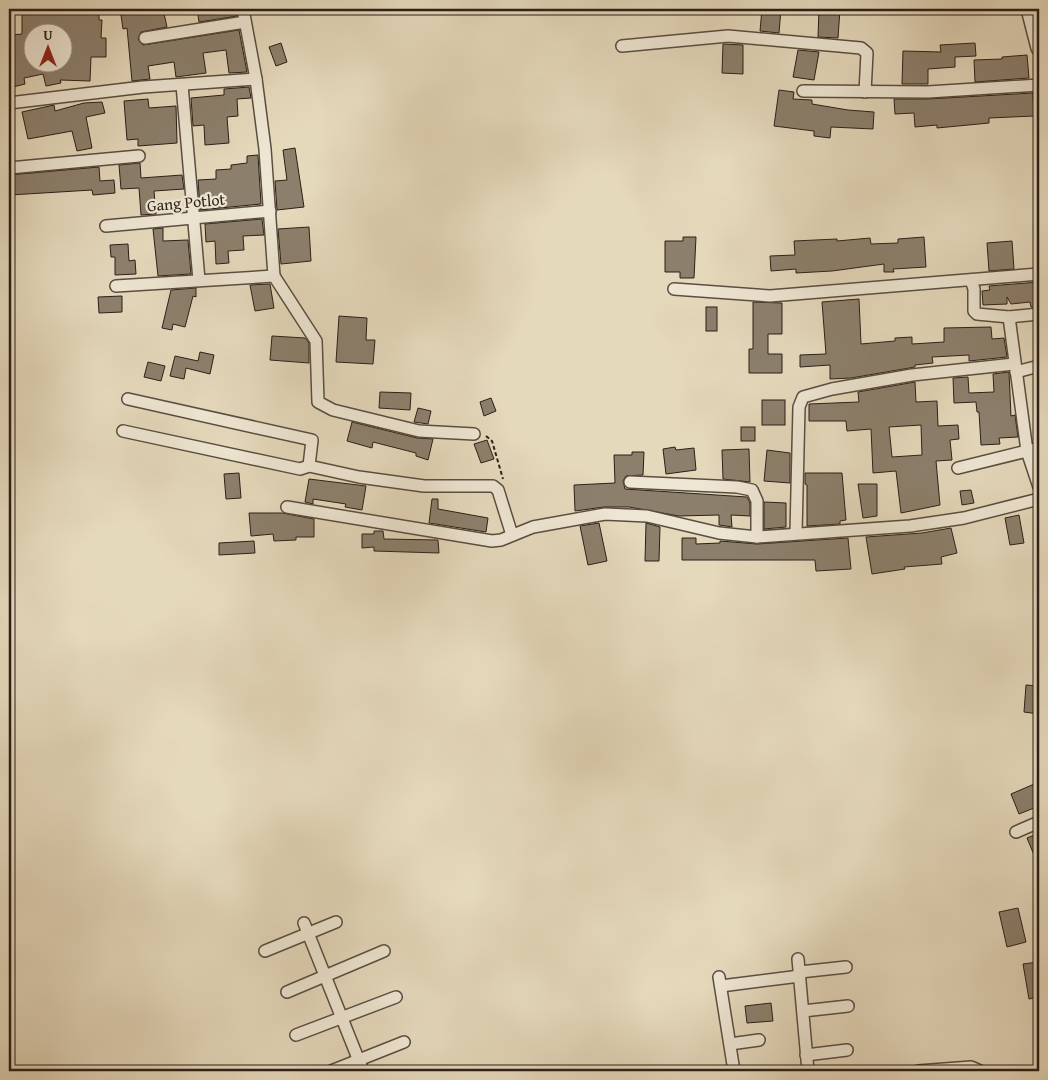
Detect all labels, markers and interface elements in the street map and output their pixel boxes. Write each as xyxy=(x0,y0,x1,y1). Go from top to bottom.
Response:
north arrow xyxy=(22,22,72,72)
text: U xyxy=(43,25,53,45)
street label: Gang Potlot xyxy=(146,187,226,217)

